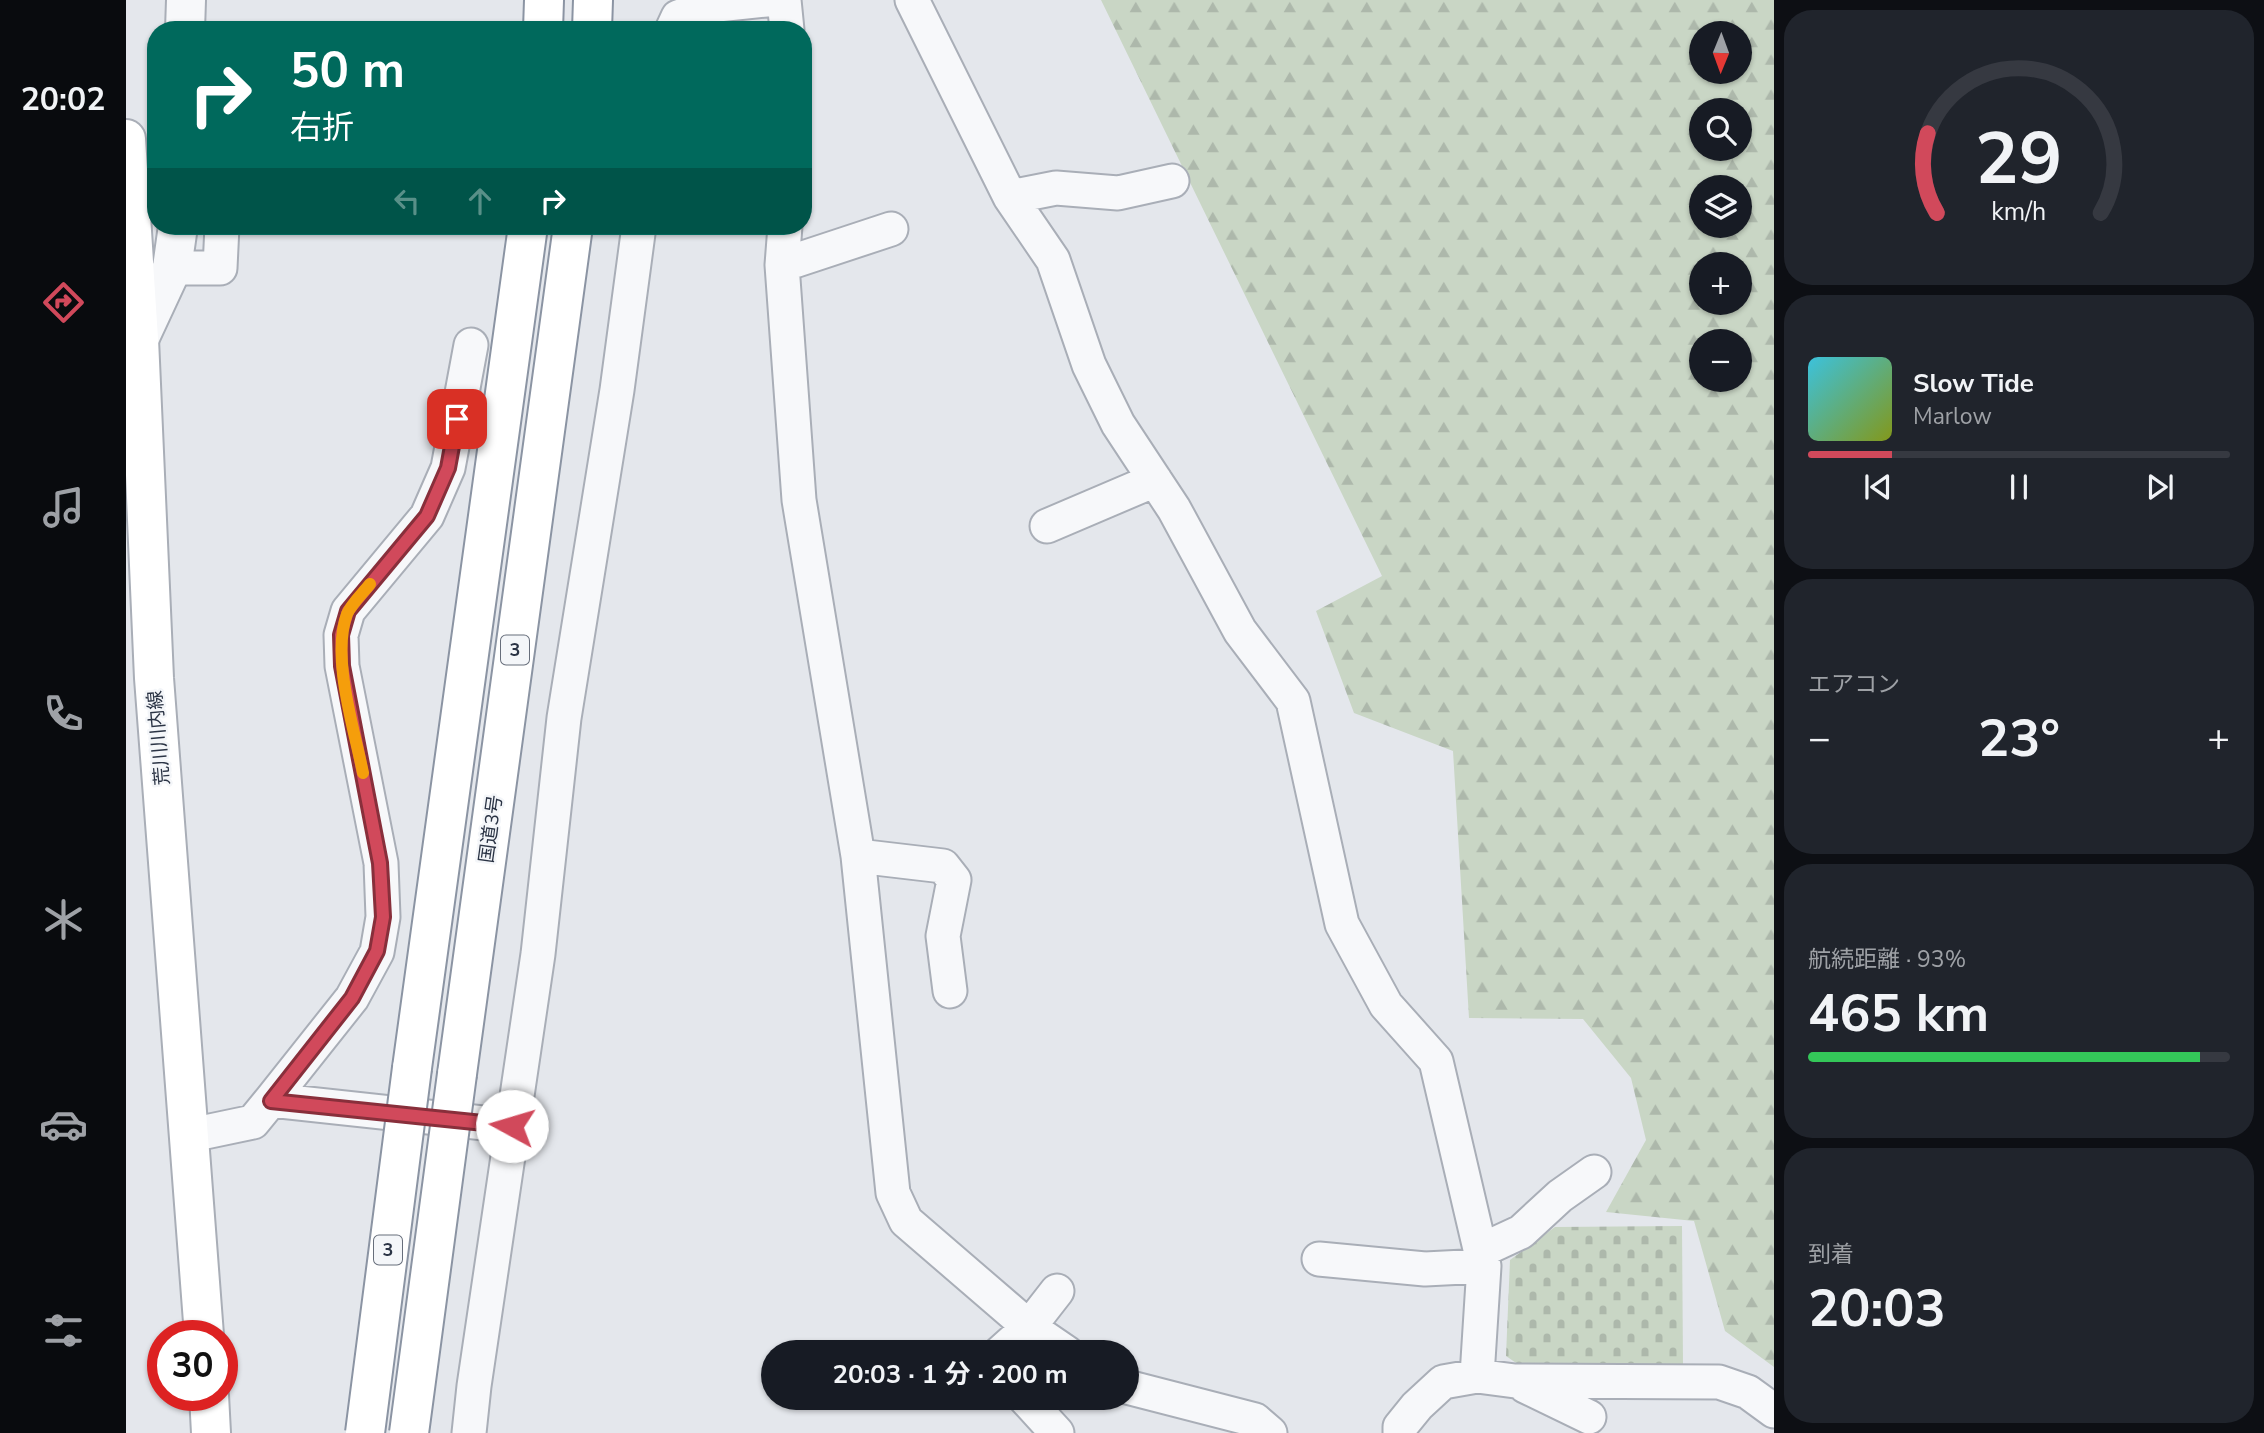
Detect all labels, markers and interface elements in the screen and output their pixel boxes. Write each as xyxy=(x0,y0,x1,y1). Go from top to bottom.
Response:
north arrow xyxy=(1689,21,1752,84)
map controls xyxy=(1689,21,1752,392)
text: 50 m xyxy=(290,37,405,104)
icon: right xyxy=(175,49,266,140)
text: 20:02 xyxy=(21,78,105,121)
button: search xyxy=(1689,98,1752,161)
text: 右折 xyxy=(290,106,354,149)
text: 29 xyxy=(1975,110,2063,210)
button: layers xyxy=(1689,175,1752,238)
icon: left xyxy=(388,182,426,220)
icon: ahead xyxy=(461,182,499,220)
icon: right xyxy=(534,182,572,220)
text: km/h xyxy=(1991,195,2047,229)
button: + xyxy=(1689,252,1752,315)
icon: directions xyxy=(39,278,88,327)
button: − xyxy=(1689,329,1752,392)
text: Slow Tide xyxy=(1913,366,2034,401)
pin xyxy=(427,389,487,449)
icon: arrive xyxy=(438,400,476,438)
text: Marlow xyxy=(1913,401,1992,432)
icon: previous xyxy=(1859,468,1897,506)
icon: pause xyxy=(2000,468,2038,506)
icon: next xyxy=(2141,468,2179,506)
icon: music xyxy=(39,483,88,532)
road number: 3 xyxy=(501,636,529,664)
text: エアコン xyxy=(1808,669,1900,700)
icon: phone xyxy=(39,689,88,738)
street label: 荒川川内線 xyxy=(142,690,176,786)
text: 23° xyxy=(1978,703,2060,774)
text: − xyxy=(1808,713,1831,764)
text: + xyxy=(2207,713,2230,764)
street label: 国道3号 xyxy=(473,793,509,865)
icon: climate xyxy=(39,895,88,944)
text: 航続距離 · 93% xyxy=(1808,944,1966,975)
text: 465 km xyxy=(1808,978,1989,1049)
position arrow xyxy=(475,1089,549,1163)
icon: car xyxy=(39,1100,88,1149)
road number: 3 xyxy=(374,1236,402,1265)
text: 到着 xyxy=(1808,1239,1854,1270)
text: 20:03 xyxy=(1808,1273,1946,1344)
icon: filters xyxy=(39,1306,88,1355)
speed limit sign: 30 xyxy=(147,1320,238,1411)
text: 20:03 · 1 分 · 200 m xyxy=(832,1357,1068,1392)

